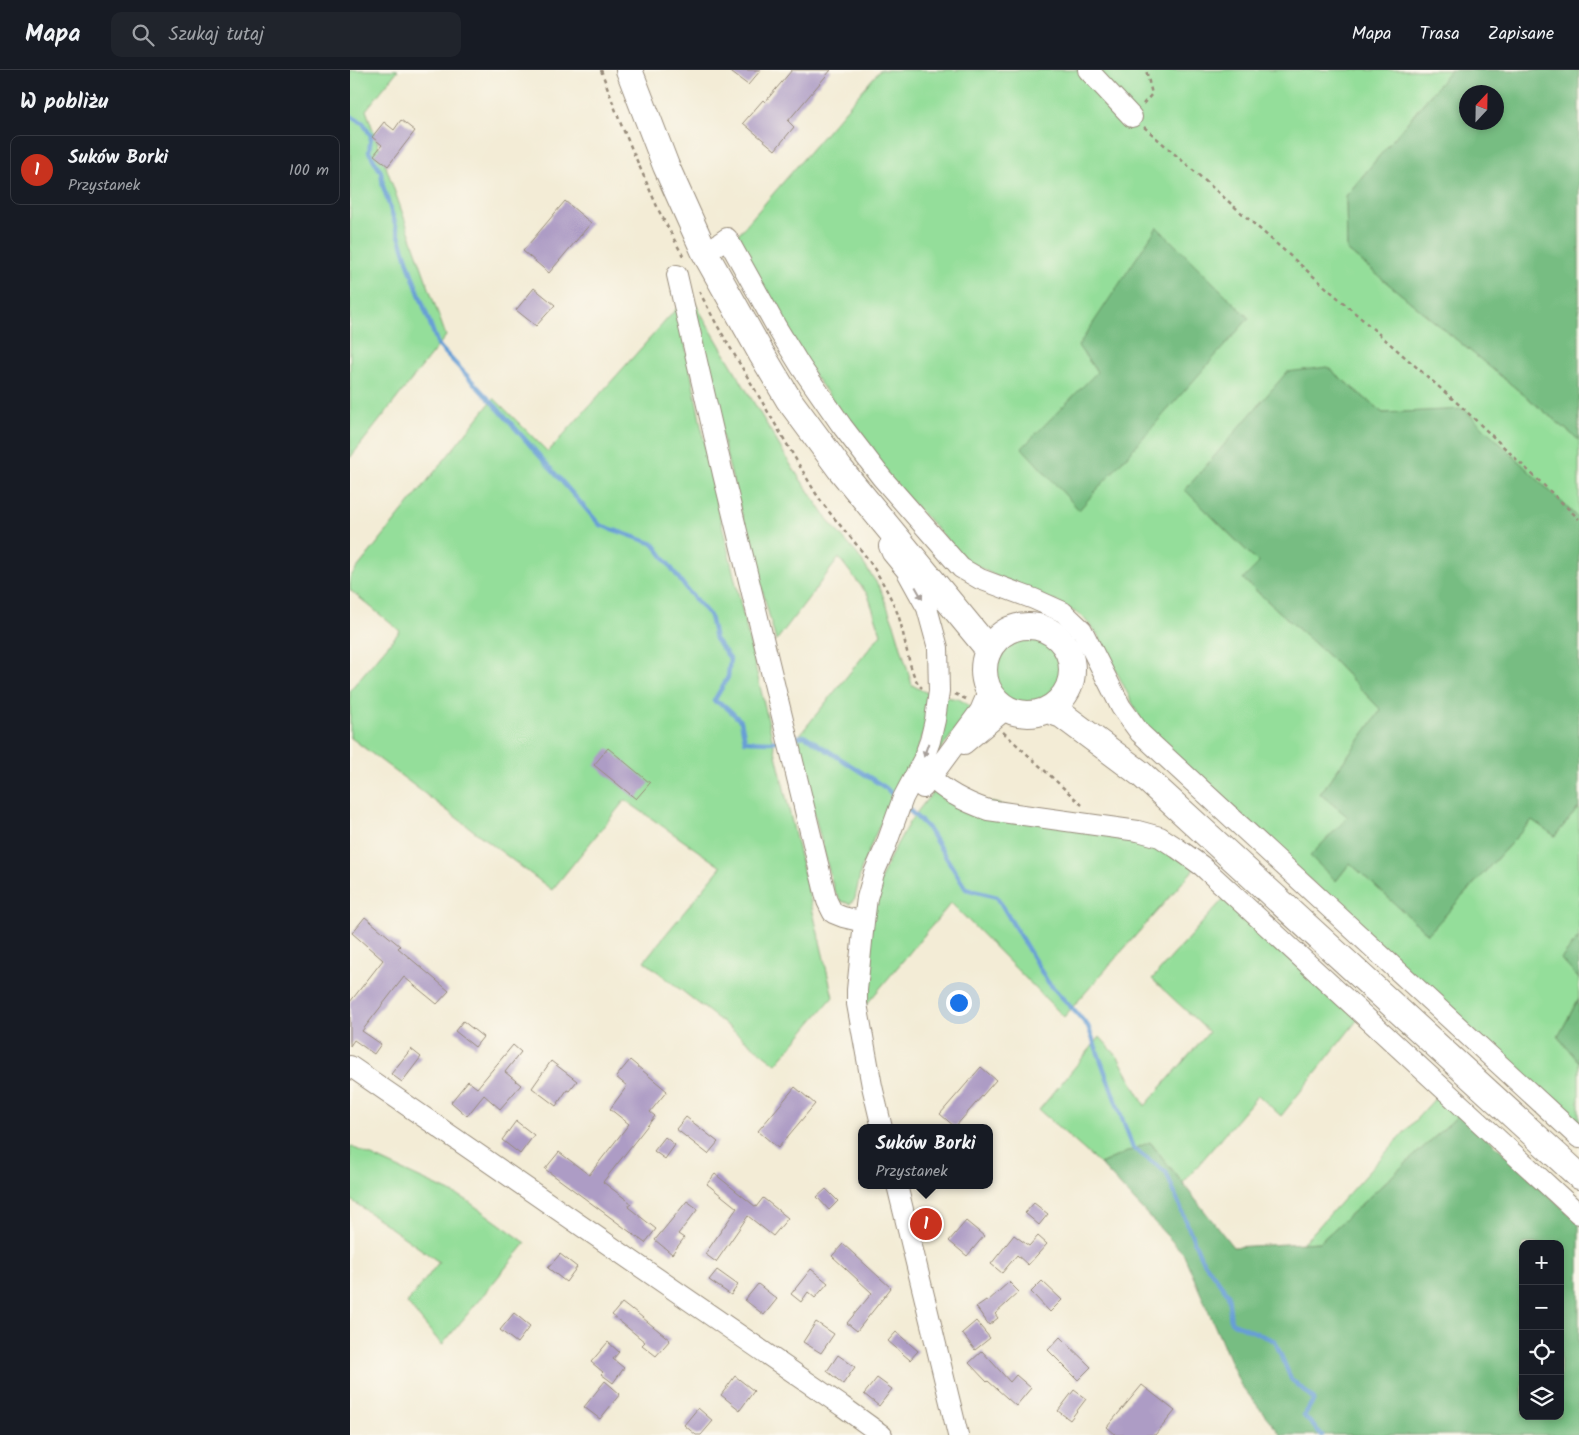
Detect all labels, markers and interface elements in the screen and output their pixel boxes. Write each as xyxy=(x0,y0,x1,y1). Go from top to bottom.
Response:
search box xyxy=(111,12,461,57)
text: Mapa xyxy=(25,15,81,54)
text: Szukaj tutaj xyxy=(169,20,264,50)
text: Mapa xyxy=(1352,20,1392,49)
text: Trasa xyxy=(1420,20,1460,49)
text: Zapisane xyxy=(1488,20,1554,49)
icon: search xyxy=(129,21,157,49)
north arrow xyxy=(1459,85,1504,130)
text: W pobliżu xyxy=(20,86,108,119)
text: Suków Borki xyxy=(68,143,168,173)
text: 1 xyxy=(35,158,39,183)
text: 100 m xyxy=(289,158,329,183)
text: Przystanek xyxy=(68,173,140,198)
one-way arrow xyxy=(915,586,923,600)
one-way arrow xyxy=(922,743,929,758)
your location xyxy=(946,990,972,1016)
popup xyxy=(858,1124,993,1189)
text: Suków Borki xyxy=(875,1129,976,1159)
text: Przystanek xyxy=(875,1159,948,1184)
pin: 1 xyxy=(910,1205,942,1243)
map controls xyxy=(1519,1240,1564,1420)
button: + xyxy=(1519,1240,1564,1285)
button: − xyxy=(1519,1285,1564,1330)
button: locate xyxy=(1519,1330,1564,1375)
button: layers xyxy=(1519,1375,1564,1420)

